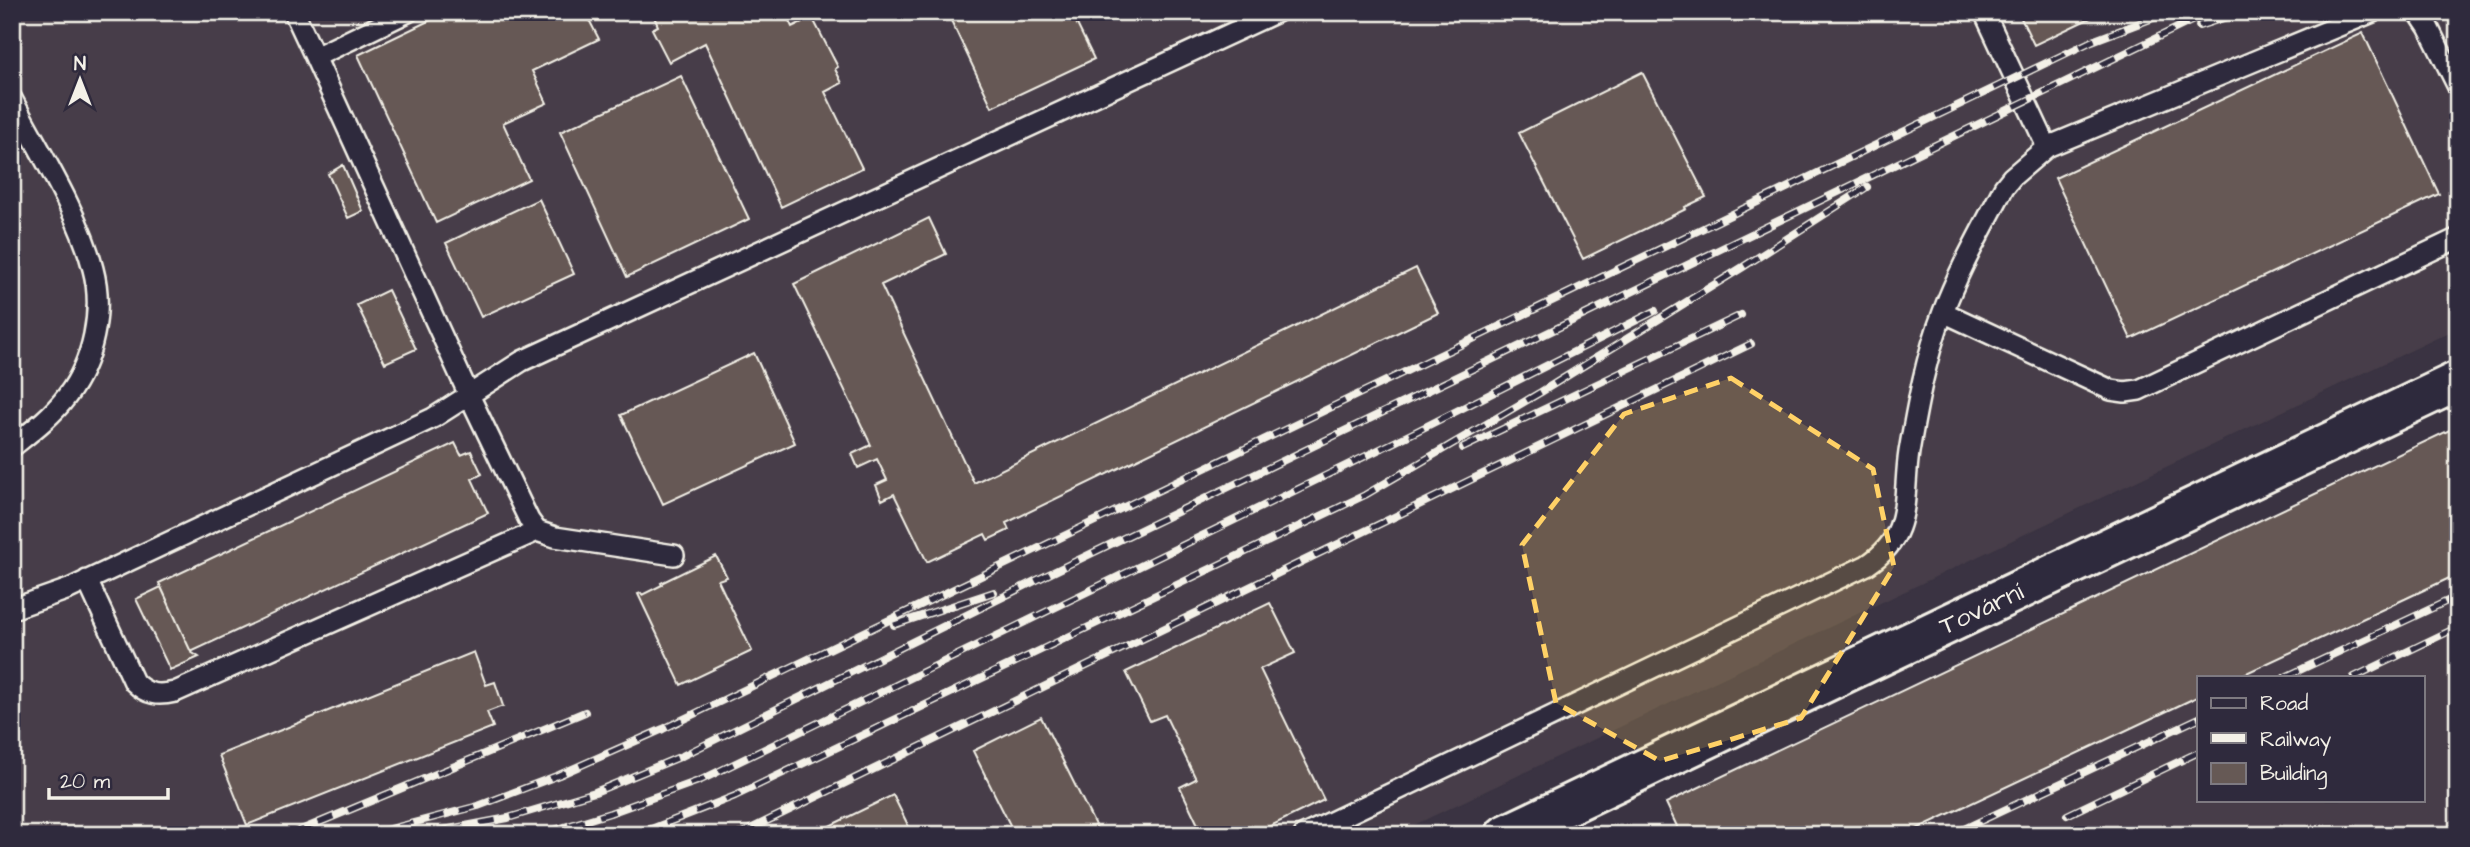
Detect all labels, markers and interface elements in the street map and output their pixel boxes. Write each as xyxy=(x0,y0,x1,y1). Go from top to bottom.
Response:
north arrow xyxy=(46,46,116,116)
text: N xyxy=(74,51,86,78)
street label: Tovární xyxy=(1934,574,2029,644)
legend xyxy=(2197,676,2424,802)
text: Road xyxy=(2260,689,2308,718)
text: Railway xyxy=(2260,725,2332,756)
scale bar xyxy=(49,756,168,800)
text: Building xyxy=(2260,759,2328,790)
text: 20 m xyxy=(60,767,111,796)

